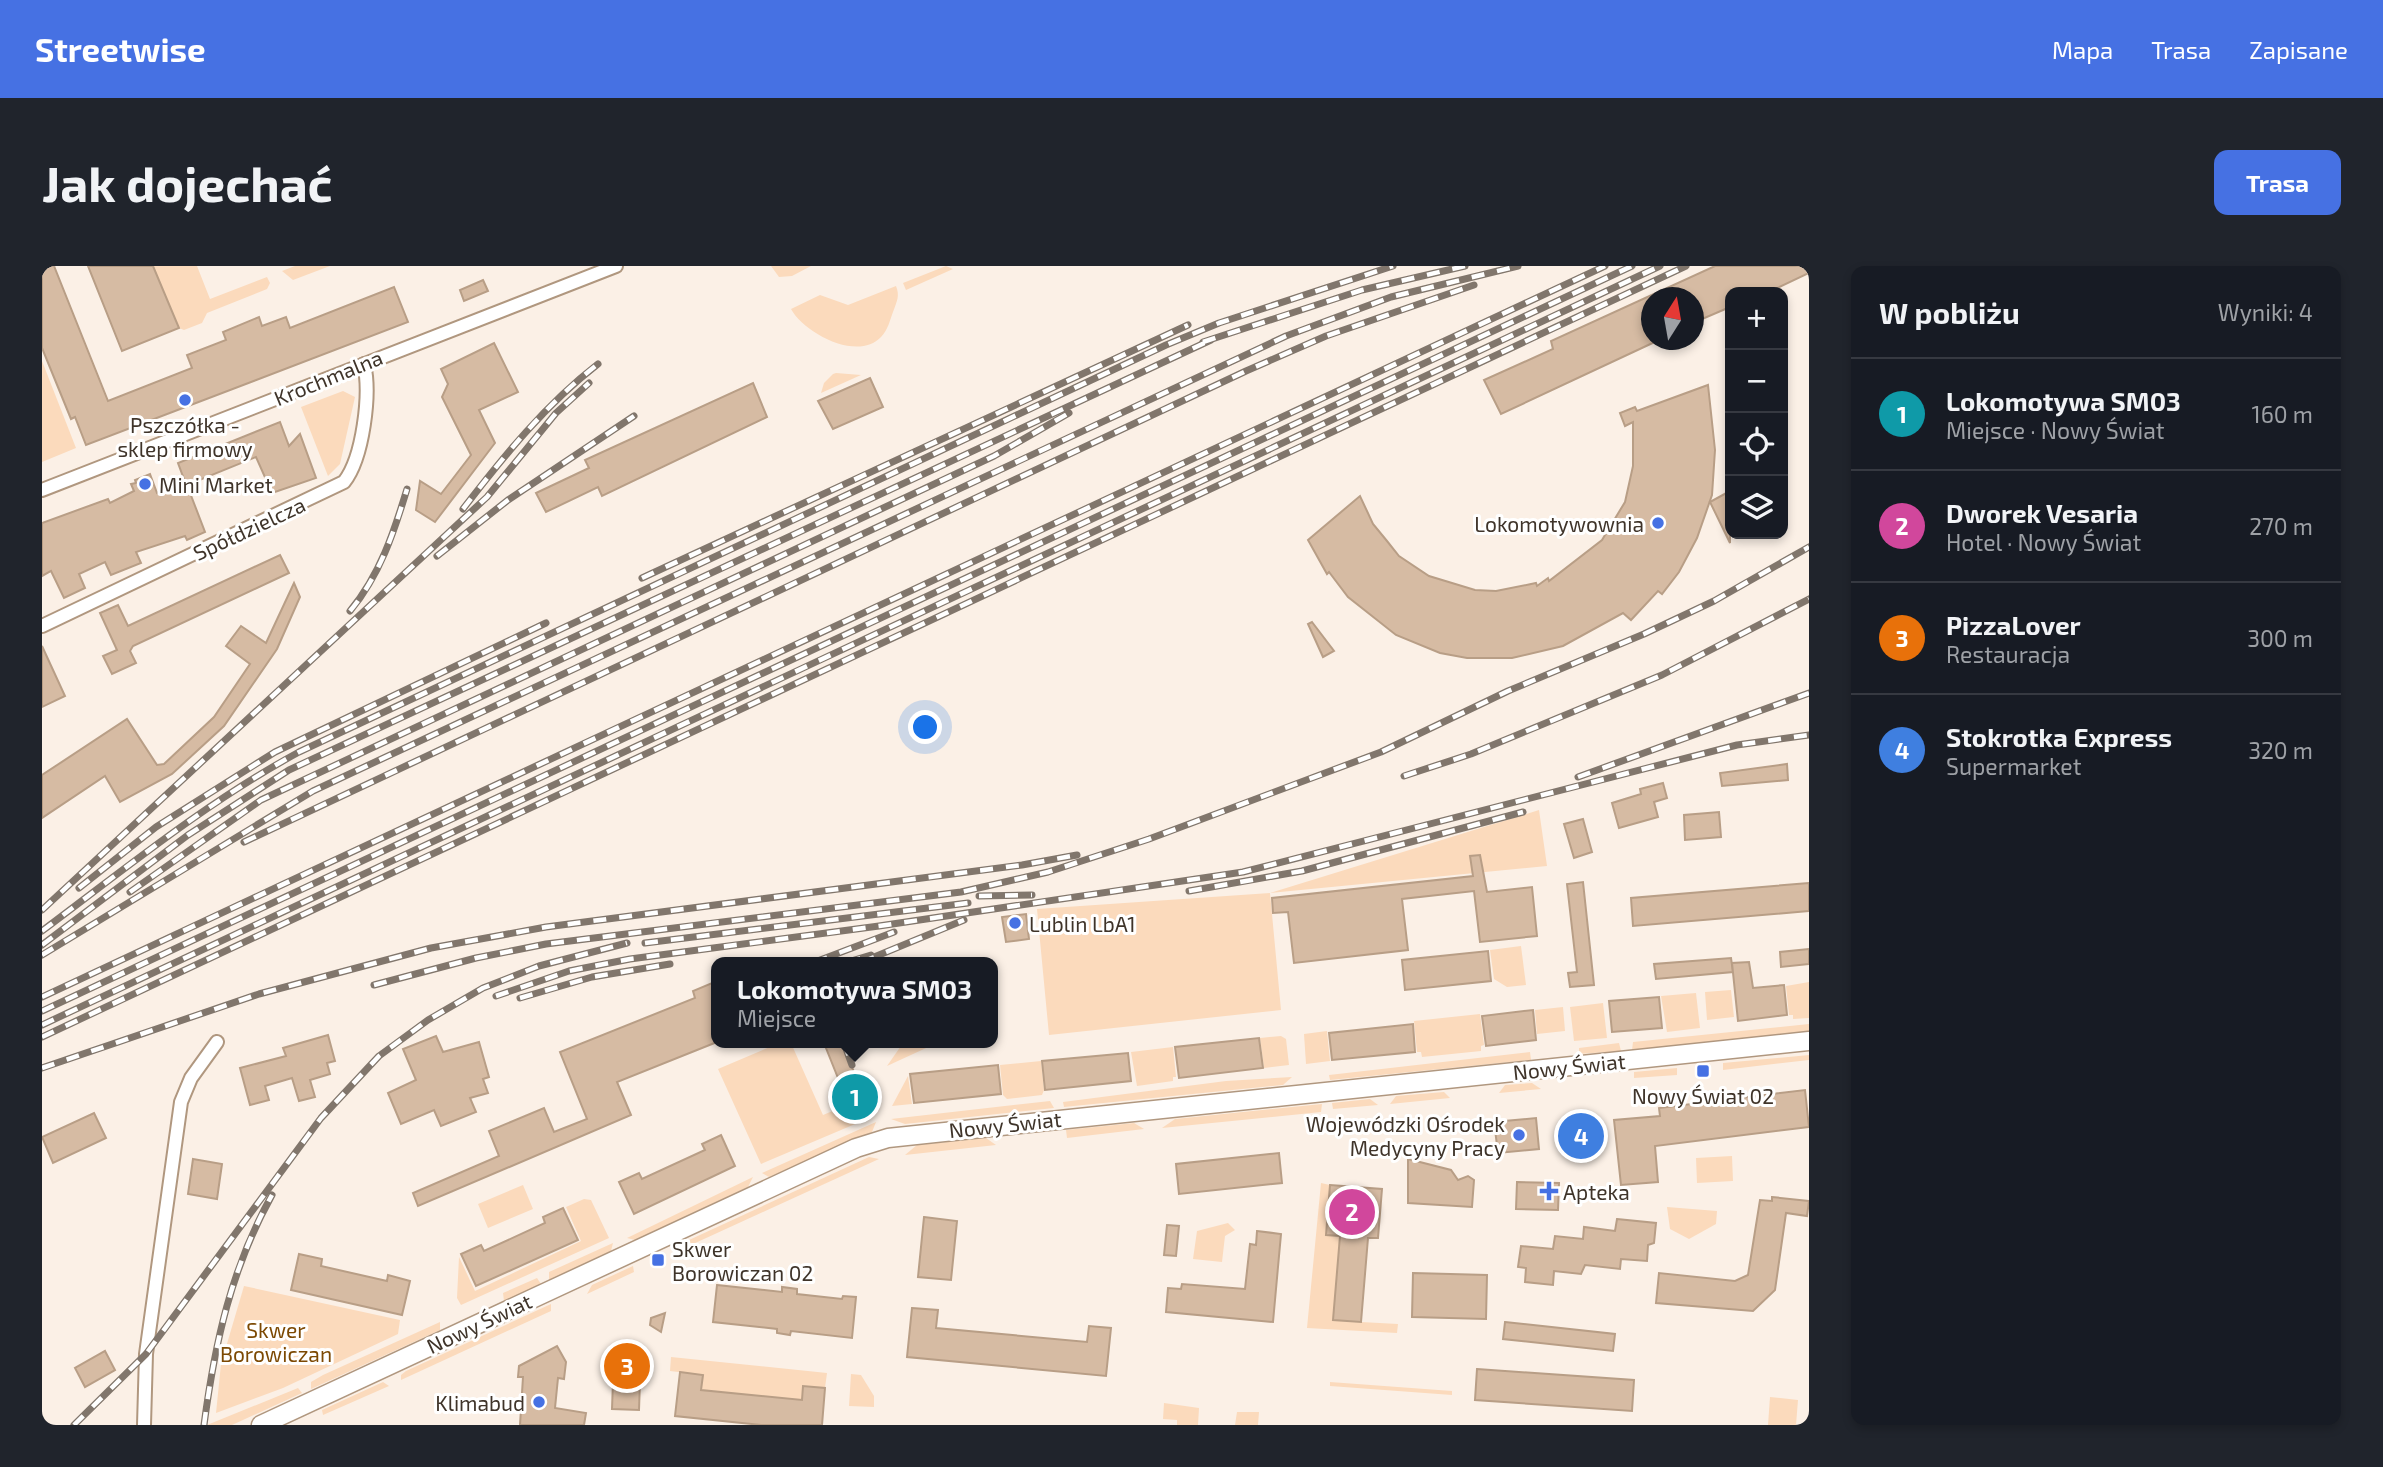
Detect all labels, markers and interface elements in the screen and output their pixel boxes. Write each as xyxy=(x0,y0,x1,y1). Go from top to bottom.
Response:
text: Streetwise xyxy=(35,29,206,69)
text: Mapa xyxy=(2052,35,2113,64)
text: Trasa xyxy=(2151,35,2211,64)
text: Zapisane xyxy=(2249,35,2348,64)
button: Trasa xyxy=(2214,150,2341,215)
text: Jak dojechać xyxy=(42,153,333,212)
north arrow xyxy=(1641,287,1704,350)
map controls xyxy=(1725,287,1788,539)
button: + xyxy=(1725,287,1788,350)
text: W pobliżu xyxy=(1879,294,2020,330)
text: Wyniki: 4 xyxy=(2218,298,2313,326)
street label: Krochmalna xyxy=(270,344,386,410)
button: − xyxy=(1725,350,1788,413)
text: Lokomotywa SM03 xyxy=(1946,385,2181,416)
marker: Pszczółka - sklep firmowy xyxy=(177,392,193,408)
text: 1 xyxy=(1897,400,1907,428)
text: 160 m xyxy=(2252,400,2313,428)
place label: Pszczółka - sklep firmowy xyxy=(117,412,253,461)
button: locate xyxy=(1725,413,1788,476)
text: Miejsce · Nowy Świat xyxy=(1946,416,2165,444)
place label: Mini Market xyxy=(159,472,273,497)
marker: Mini Market xyxy=(137,476,153,492)
button: layers xyxy=(1725,476,1788,539)
street label: Spółdzielcza xyxy=(189,491,309,565)
text: Dworek Vesaria xyxy=(1946,497,2138,528)
place label: Lokomotywownia xyxy=(1474,511,1644,536)
text: 2 xyxy=(1895,512,1909,540)
text: 270 m xyxy=(2249,512,2313,540)
marker: Lokomotywownia xyxy=(1650,515,1666,531)
text: Hotel · Nowy Świat xyxy=(1946,528,2141,556)
text: PizzaLover xyxy=(1946,609,2081,640)
text: 3 xyxy=(1895,624,1909,652)
text: 300 m xyxy=(2247,624,2313,652)
text: Restauracja xyxy=(1946,640,2070,668)
your location xyxy=(908,710,942,744)
text: Stokrotka Express xyxy=(1946,721,2172,752)
text: 4 xyxy=(1895,736,1909,764)
text: 320 m xyxy=(2248,736,2313,764)
text: Supermarket xyxy=(1946,752,2081,780)
place label: Lublin LbA1 xyxy=(1029,911,1136,936)
marker: Lublin LbA1 xyxy=(1007,915,1023,931)
popup xyxy=(711,957,998,1048)
text: Lokomotywa SM03 xyxy=(737,973,972,1004)
text: Miejsce xyxy=(737,1004,816,1032)
street label: Nowy Świat xyxy=(1511,1048,1627,1084)
marker: Nowy Świat 02 xyxy=(1695,1063,1711,1079)
pin: 1 xyxy=(832,1071,878,1123)
place label: Nowy Świat 02 xyxy=(1632,1083,1774,1108)
street label: Nowy Świat xyxy=(947,1106,1063,1142)
pin: 4 xyxy=(1558,1110,1604,1162)
place label: Wojewódzki Ośrodek Medycyny Pracy xyxy=(1306,1111,1505,1160)
marker: Wojewódzki Ośrodek Medycyny Pracy xyxy=(1511,1127,1527,1143)
place label: Apteka xyxy=(1563,1179,1630,1204)
marker: Apteka xyxy=(1541,1183,1557,1199)
pin: 2 xyxy=(1329,1186,1375,1238)
place label: Skwer Borowiczan 02 xyxy=(672,1236,813,1285)
marker: Skwer Borowiczan 02 xyxy=(650,1252,666,1268)
street label: Nowy Świat xyxy=(422,1288,536,1358)
park label: Skwer Borowiczan xyxy=(220,1317,332,1366)
pin: 3 xyxy=(604,1340,650,1392)
place label: Klimabud xyxy=(435,1390,525,1415)
marker: Klimabud xyxy=(531,1394,547,1410)

